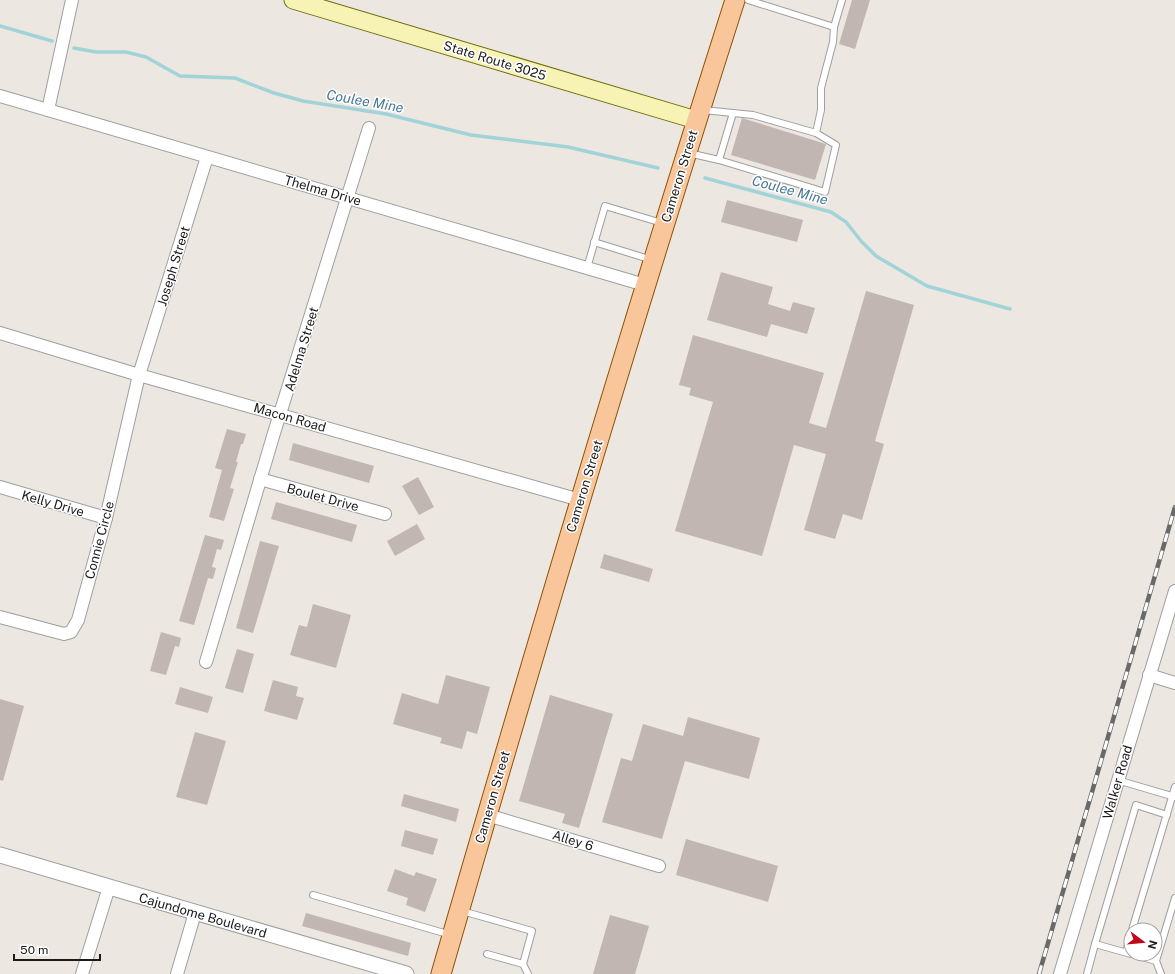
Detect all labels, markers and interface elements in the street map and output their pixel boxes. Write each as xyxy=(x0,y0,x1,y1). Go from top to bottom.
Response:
street label: State Route 3025 xyxy=(442,38,548,83)
water label: Coulee Mine xyxy=(325,86,405,116)
street label: Cameron Street xyxy=(658,128,701,224)
street label: Thelma Drive xyxy=(283,172,363,209)
water label: Coulee Mine xyxy=(750,172,830,208)
street label: Joseph Street xyxy=(154,224,193,308)
street label: Adelma Street xyxy=(282,305,321,393)
street label: Macon Road xyxy=(252,400,328,435)
street label: Cameron Street xyxy=(563,438,606,534)
street label: Boulet Drive xyxy=(285,481,360,514)
street label: Kelly Drive xyxy=(20,487,86,520)
street label: Connie Circle xyxy=(82,499,117,581)
street label: Walker Road xyxy=(1100,743,1135,821)
street label: Cameron Street xyxy=(472,749,513,845)
street label: Alley 6 xyxy=(551,827,595,854)
street label: Cajundome Boulevard xyxy=(137,890,269,941)
north arrow xyxy=(1123,922,1163,962)
scale bar xyxy=(14,936,100,962)
text: N xyxy=(1146,939,1160,951)
text: 50 m xyxy=(20,943,48,957)

